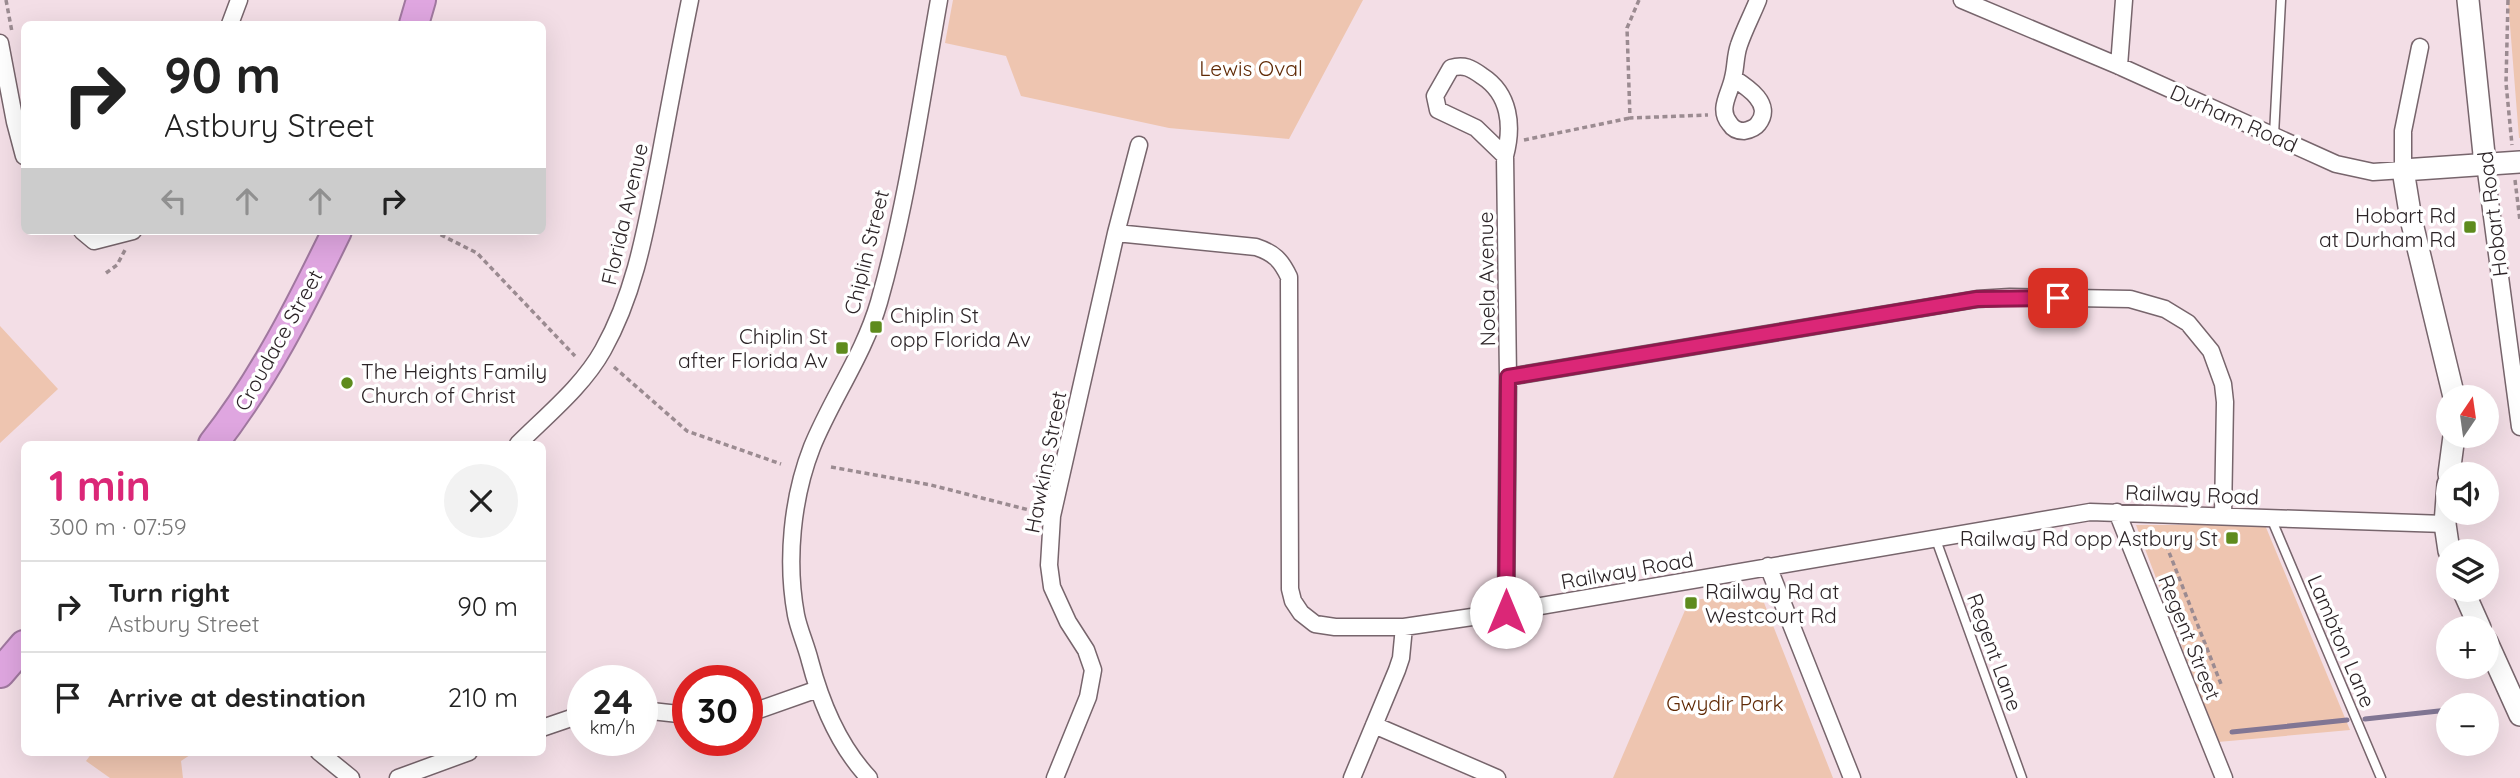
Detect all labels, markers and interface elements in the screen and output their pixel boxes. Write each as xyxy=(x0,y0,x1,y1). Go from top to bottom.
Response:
text: 90 m xyxy=(164,44,281,105)
icon: right xyxy=(49,49,140,140)
park label: Lewis Oval xyxy=(1199,55,1303,81)
street label: Durham Road xyxy=(2166,78,2302,158)
text: Astbury Street xyxy=(164,105,375,145)
street label: Florida Avenue xyxy=(595,141,653,287)
street label: Hobart Road xyxy=(2471,150,2513,278)
icon: left xyxy=(155,182,193,220)
icon: ahead xyxy=(228,182,266,220)
icon: ahead xyxy=(301,182,339,220)
icon: right xyxy=(374,182,412,220)
street label: Chiplin Street xyxy=(838,187,894,317)
place label: Hobart Rd at Durham Rd xyxy=(2319,202,2456,252)
street label: Noela Avenue xyxy=(1472,211,1500,347)
marker: Hobart Rd at Durham Rd xyxy=(2462,219,2478,235)
street label: Croudace Street xyxy=(229,265,327,415)
pin xyxy=(2028,268,2088,328)
icon: arrive xyxy=(2039,279,2077,317)
place label: Chiplin St opp Florida Av xyxy=(890,302,1031,352)
marker: Chiplin St opp Florida Av xyxy=(868,319,884,335)
place label: Chiplin St after Florida Av xyxy=(678,323,828,373)
marker: Chiplin St after Florida Av xyxy=(834,340,850,356)
place label: The Heights Family Church of Christ xyxy=(361,358,547,408)
marker: The Heights Family Church of Christ xyxy=(339,375,355,391)
north arrow xyxy=(2436,385,2499,448)
map controls xyxy=(2436,385,2499,756)
street label: Hawkins Street xyxy=(1018,389,1072,535)
text: 1 min xyxy=(49,459,151,512)
button: sound xyxy=(2436,462,2499,525)
button: close xyxy=(444,464,518,538)
street label: Railway Road xyxy=(2124,479,2260,509)
text: 300 m · 07:59 xyxy=(49,512,187,541)
place label: Railway Rd opp Astbury St xyxy=(1960,525,2218,551)
marker: Railway Rd opp Astbury St xyxy=(2224,530,2240,546)
button: layers xyxy=(2436,539,2499,602)
street label: Railway Road xyxy=(1559,546,1695,594)
street label: Regent Street xyxy=(2153,571,2227,703)
street label: Lambton Lane xyxy=(2302,571,2382,711)
position arrow xyxy=(1469,575,1543,649)
text: Turn right xyxy=(108,576,230,609)
place label: Railway Rd at Westcourt Rd xyxy=(1705,578,1839,628)
icon: right xyxy=(49,588,87,626)
text: 90 m xyxy=(457,590,518,623)
street label: Regent Lane xyxy=(1962,590,2028,714)
marker: Railway Rd at Westcourt Rd xyxy=(1683,595,1699,611)
text: Astbury Street xyxy=(108,609,260,638)
button: + xyxy=(2436,616,2499,679)
speed limit sign: 30 xyxy=(672,665,763,756)
icon: arrive xyxy=(49,679,87,717)
text: 24 xyxy=(592,679,633,723)
text: Arrive at destination xyxy=(108,681,366,714)
text: 210 m xyxy=(448,681,518,714)
park label: Gwydir Park xyxy=(1666,690,1784,716)
button: − xyxy=(2436,693,2499,756)
text: km/h xyxy=(590,716,635,739)

